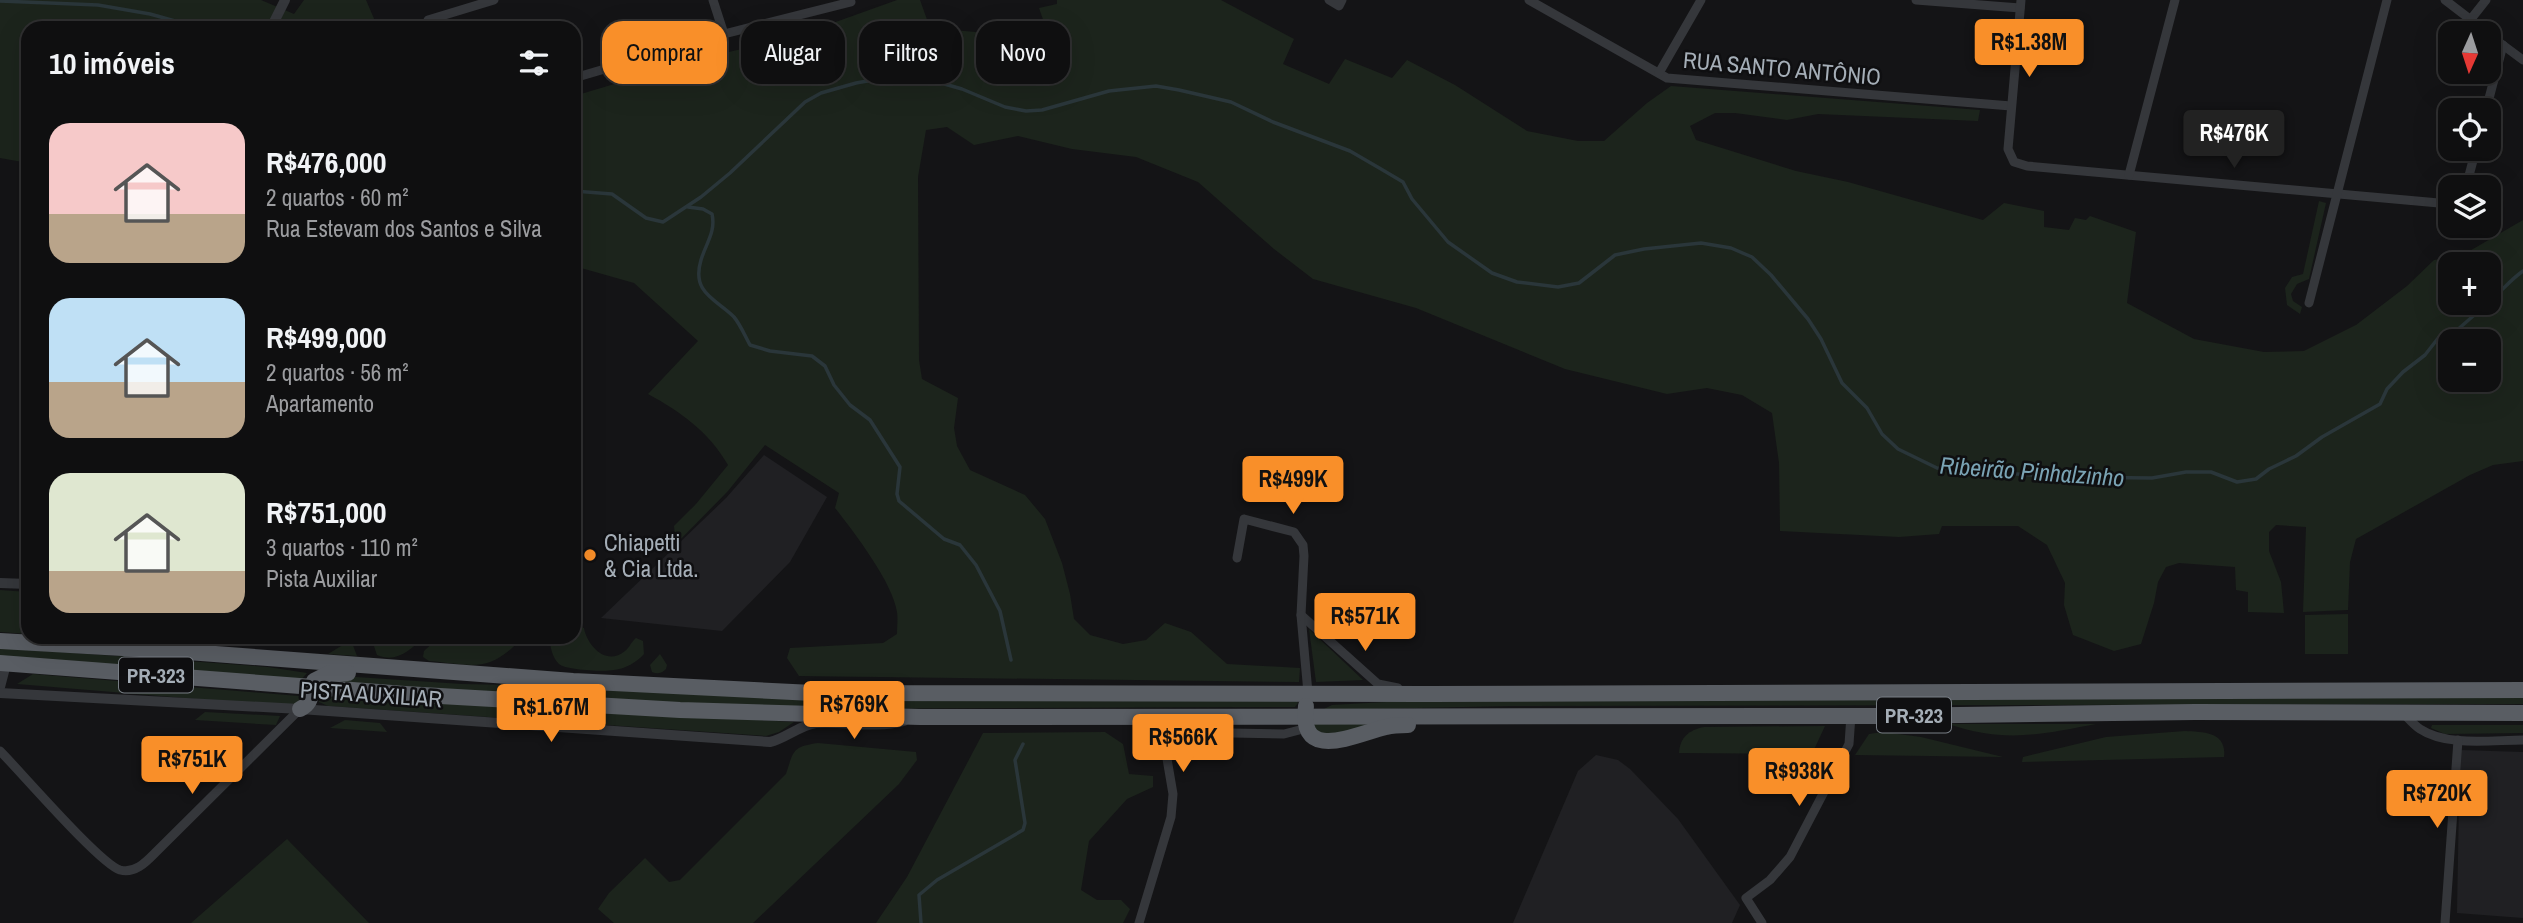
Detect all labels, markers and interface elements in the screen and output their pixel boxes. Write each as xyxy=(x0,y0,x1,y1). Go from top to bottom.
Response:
pin: R$1.38M xyxy=(1964,20,2094,79)
chip: Comprar xyxy=(602,21,727,84)
chip: Alugar xyxy=(741,21,845,84)
chip: Filtros xyxy=(859,21,962,84)
chip: Novo xyxy=(976,21,1070,84)
north arrow xyxy=(2438,21,2501,84)
map controls xyxy=(2438,21,2501,392)
text: R$1.38M xyxy=(1991,26,2067,57)
text: 10 imóveis xyxy=(49,43,175,83)
icon: filters xyxy=(515,44,553,82)
street label: RUA SANTO ANTÔNIO xyxy=(1682,44,1882,92)
button: locate xyxy=(2438,98,2501,161)
pin: R$476K xyxy=(2177,110,2291,170)
text: R$476K xyxy=(2199,117,2269,148)
text: R$476,000 xyxy=(266,142,386,182)
icon: home xyxy=(105,151,189,235)
button: layers xyxy=(2438,175,2501,238)
text: 2 quartos · 60 m² xyxy=(266,182,409,213)
text: Rua Estevam dos Santos e Silva xyxy=(266,213,542,244)
button: + xyxy=(2438,252,2501,315)
text: R$499,000 xyxy=(266,317,386,357)
icon: home xyxy=(105,326,189,410)
button: − xyxy=(2438,329,2501,392)
text: 2 quartos · 56 m² xyxy=(266,357,409,388)
text: Apartamento xyxy=(266,388,374,419)
water label: Ribeirão Pinhalzinho xyxy=(1939,449,2125,493)
pin: R$499K xyxy=(1236,456,1350,516)
text: R$499K xyxy=(1258,463,1328,494)
text: R$751,000 xyxy=(266,492,386,532)
icon: home xyxy=(105,501,189,585)
place label: Chiapetti & Cia Ltda. xyxy=(604,527,698,584)
text: 3 quartos · 110 m² xyxy=(266,532,418,563)
marker: Chiapetti & Cia Ltda. xyxy=(582,547,598,563)
text: Pista Auxiliar xyxy=(266,563,377,594)
pin: R$571K xyxy=(1308,594,1422,653)
text: R$571K xyxy=(1330,600,1400,631)
road number: PR-323 xyxy=(119,658,193,692)
street label: PISTA AUXILIAR xyxy=(299,674,443,714)
pin: R$769K xyxy=(797,682,911,741)
pin: R$1.67M xyxy=(486,684,616,744)
text: R$769K xyxy=(819,688,889,719)
text: R$1.67M xyxy=(513,691,589,722)
road number: PR-323 xyxy=(1877,698,1951,732)
pin: R$566K xyxy=(1126,714,1240,774)
text: R$566K xyxy=(1148,721,1218,752)
pin: R$751K xyxy=(135,736,249,796)
text: R$751K xyxy=(157,743,227,774)
pin: R$938K xyxy=(1742,748,1856,808)
text: R$938K xyxy=(1764,755,1834,786)
pin: R$720K xyxy=(2380,770,2494,830)
text: R$720K xyxy=(2402,777,2472,808)

